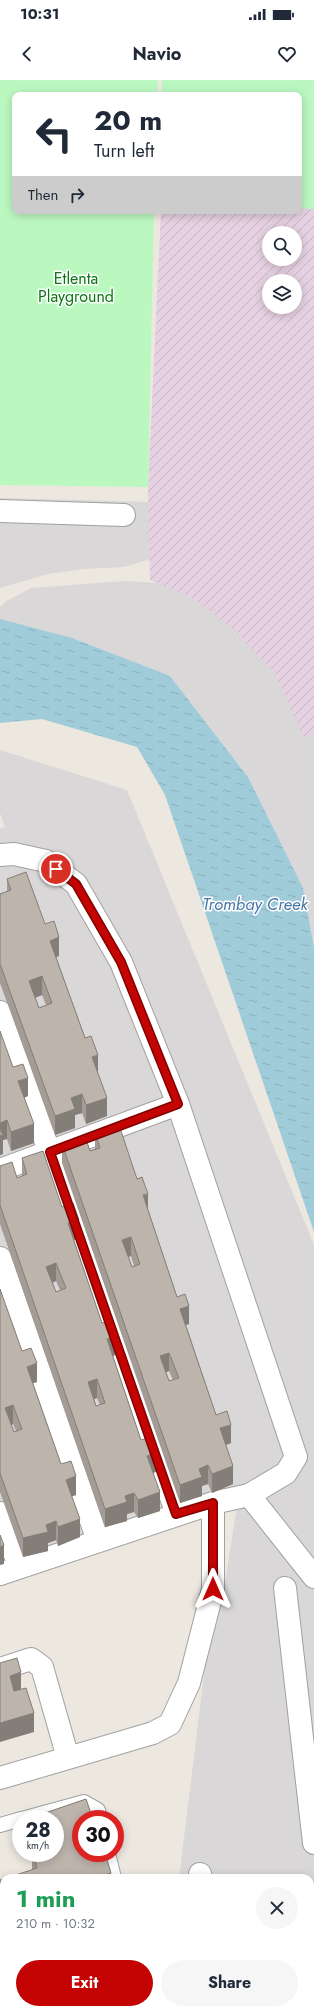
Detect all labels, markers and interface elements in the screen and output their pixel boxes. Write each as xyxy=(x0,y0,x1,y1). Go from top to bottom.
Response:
text: 10:31 xyxy=(20,3,59,25)
text: Navio xyxy=(133,41,181,67)
icon: back xyxy=(16,43,38,65)
icon: heart xyxy=(276,43,298,65)
text: 20 m xyxy=(94,100,162,141)
icon: left xyxy=(28,108,80,160)
text: Turn left xyxy=(94,138,154,164)
text: Then xyxy=(28,184,58,206)
icon: right xyxy=(66,184,88,206)
map controls xyxy=(262,226,302,314)
button: search xyxy=(262,226,302,266)
park label: Etlenta Playground xyxy=(38,267,114,308)
button: layers xyxy=(262,274,302,314)
pin xyxy=(39,852,73,886)
icon: arrive xyxy=(45,858,67,880)
water label: Trombay Creek xyxy=(202,892,309,916)
position arrow xyxy=(192,1568,234,1610)
speed limit sign: 30 xyxy=(72,1810,124,1862)
text: 28 xyxy=(25,1816,51,1845)
text: km/h xyxy=(27,1838,49,1853)
text: 1 min xyxy=(16,1881,76,1916)
button: close xyxy=(256,1887,298,1929)
text: 210 m · 10:32 xyxy=(16,1914,95,1933)
button: Exit xyxy=(16,1960,153,2006)
button: Share xyxy=(161,1960,298,2006)

